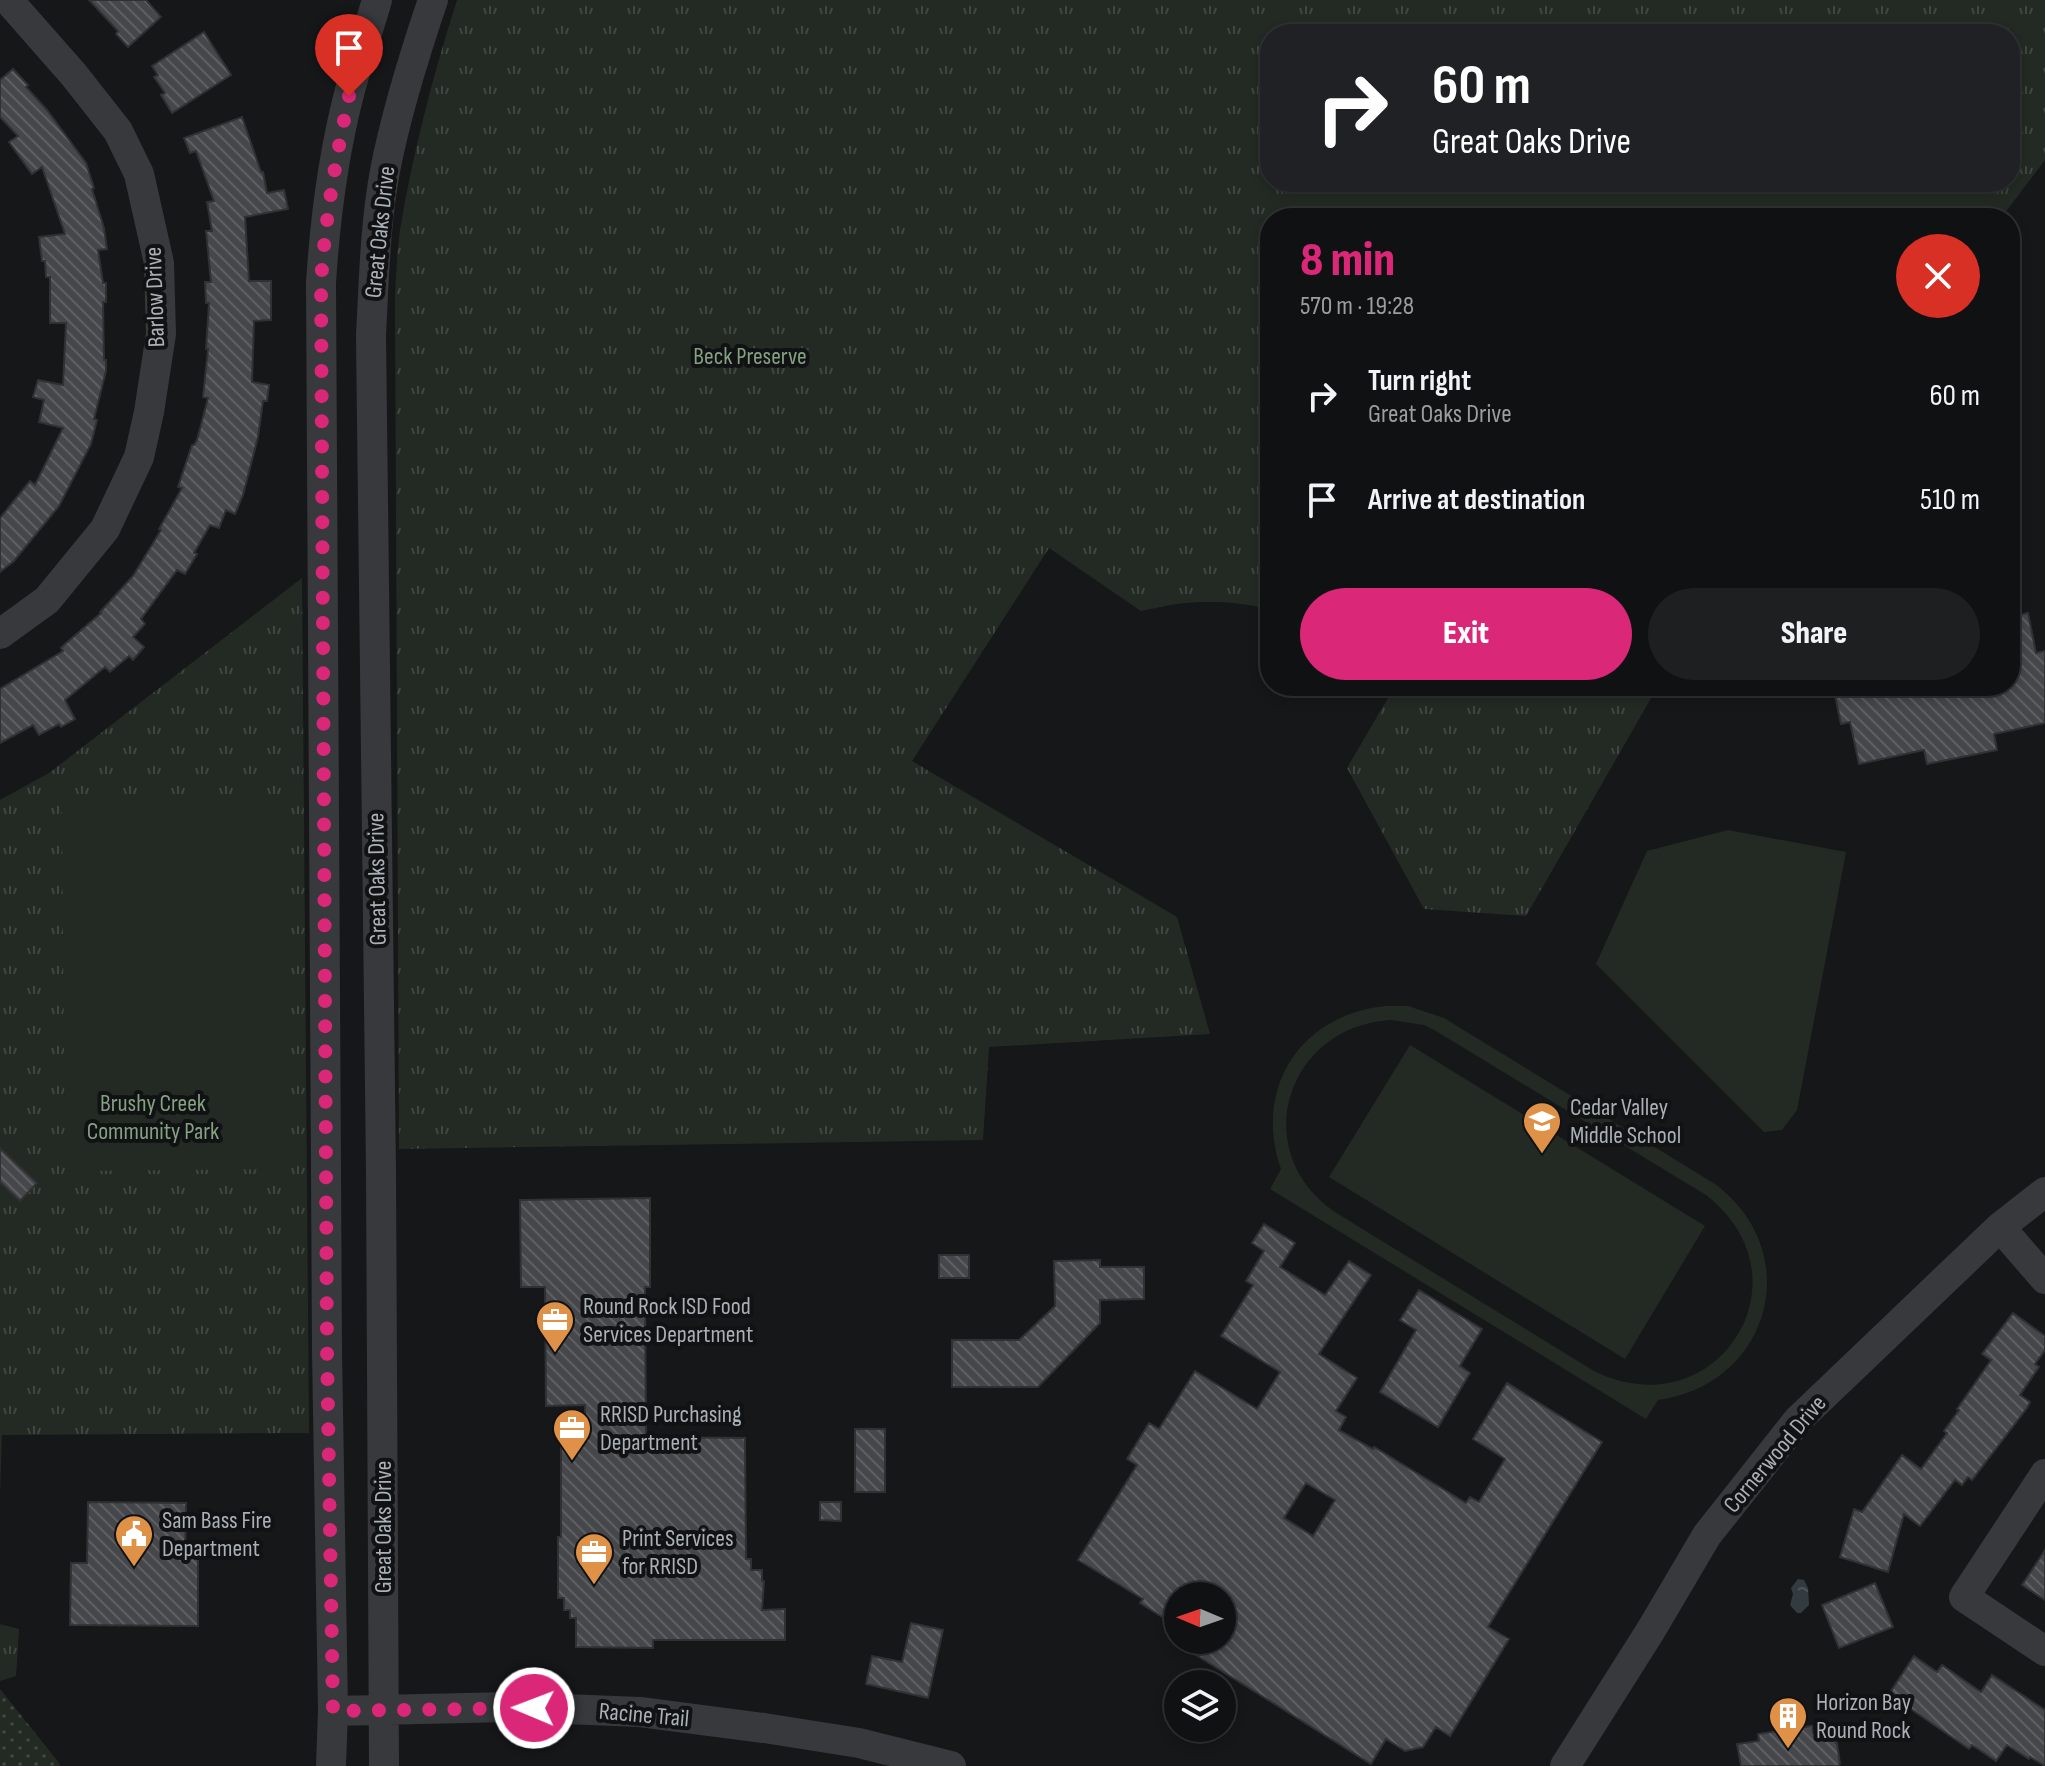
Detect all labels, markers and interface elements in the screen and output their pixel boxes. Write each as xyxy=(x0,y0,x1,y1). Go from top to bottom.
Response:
pin xyxy=(315,14.0,383,96)
icon: arrive xyxy=(327,26,371,70)
text: 60 m xyxy=(1432,53,1531,120)
icon: right xyxy=(1300,56,1404,160)
text: Great Oaks Drive xyxy=(1432,121,1631,164)
street label: Great Oaks Drive xyxy=(359,165,401,299)
text: 8 min xyxy=(1300,232,1395,289)
button: close xyxy=(1896,234,1980,318)
street label: Barlow Drive xyxy=(139,246,171,348)
text: 570 m · 19:28 xyxy=(1300,291,1414,322)
park label: Beck Preserve xyxy=(693,342,807,371)
text: Turn right xyxy=(1368,363,1471,399)
icon: right xyxy=(1300,374,1344,418)
text: 60 m xyxy=(1929,378,1980,414)
text: Great Oaks Drive xyxy=(1368,399,1512,430)
icon: arrive xyxy=(1300,478,1344,522)
text: Arrive at destination xyxy=(1368,482,1585,518)
text: 510 m xyxy=(1920,482,1980,518)
button: Exit xyxy=(1300,588,1632,680)
button: Share xyxy=(1648,588,1980,680)
street label: Great Oaks Drive xyxy=(361,812,393,946)
park label: Brushy Creek Community Park xyxy=(87,1089,219,1146)
place label: Cedar Valley Middle School xyxy=(1570,1093,1681,1150)
school or university icon: Cedar Valley Middle School xyxy=(1521,1100,1563,1155)
place label: Round Rock ISD Food Services Department xyxy=(583,1292,753,1349)
office icon: Round Rock ISD Food Services Department xyxy=(534,1299,576,1354)
street label: Cornerwood Drive xyxy=(1717,1389,1833,1519)
place label: RRISD Purchasing Department xyxy=(600,1400,742,1457)
office icon: RRISD Purchasing Department xyxy=(551,1407,593,1462)
street label: Great Oaks Drive xyxy=(369,1461,398,1593)
place label: Sam Bass Fire Department xyxy=(162,1506,272,1563)
public building icon: Sam Bass Fire Department xyxy=(113,1513,155,1568)
place label: Print Services for RRISD xyxy=(622,1524,734,1581)
office icon: Print Services for RRISD xyxy=(573,1531,615,1586)
north arrow xyxy=(1164,1582,1236,1654)
map controls xyxy=(1164,1582,1236,1742)
position arrow xyxy=(492,1666,576,1750)
button: layers xyxy=(1164,1670,1236,1742)
place label: Horizon Bay Round Rock xyxy=(1816,1688,1911,1745)
building icon: Horizon Bay Round Rock xyxy=(1767,1695,1809,1750)
street label: Racine Trail xyxy=(598,1697,690,1733)

